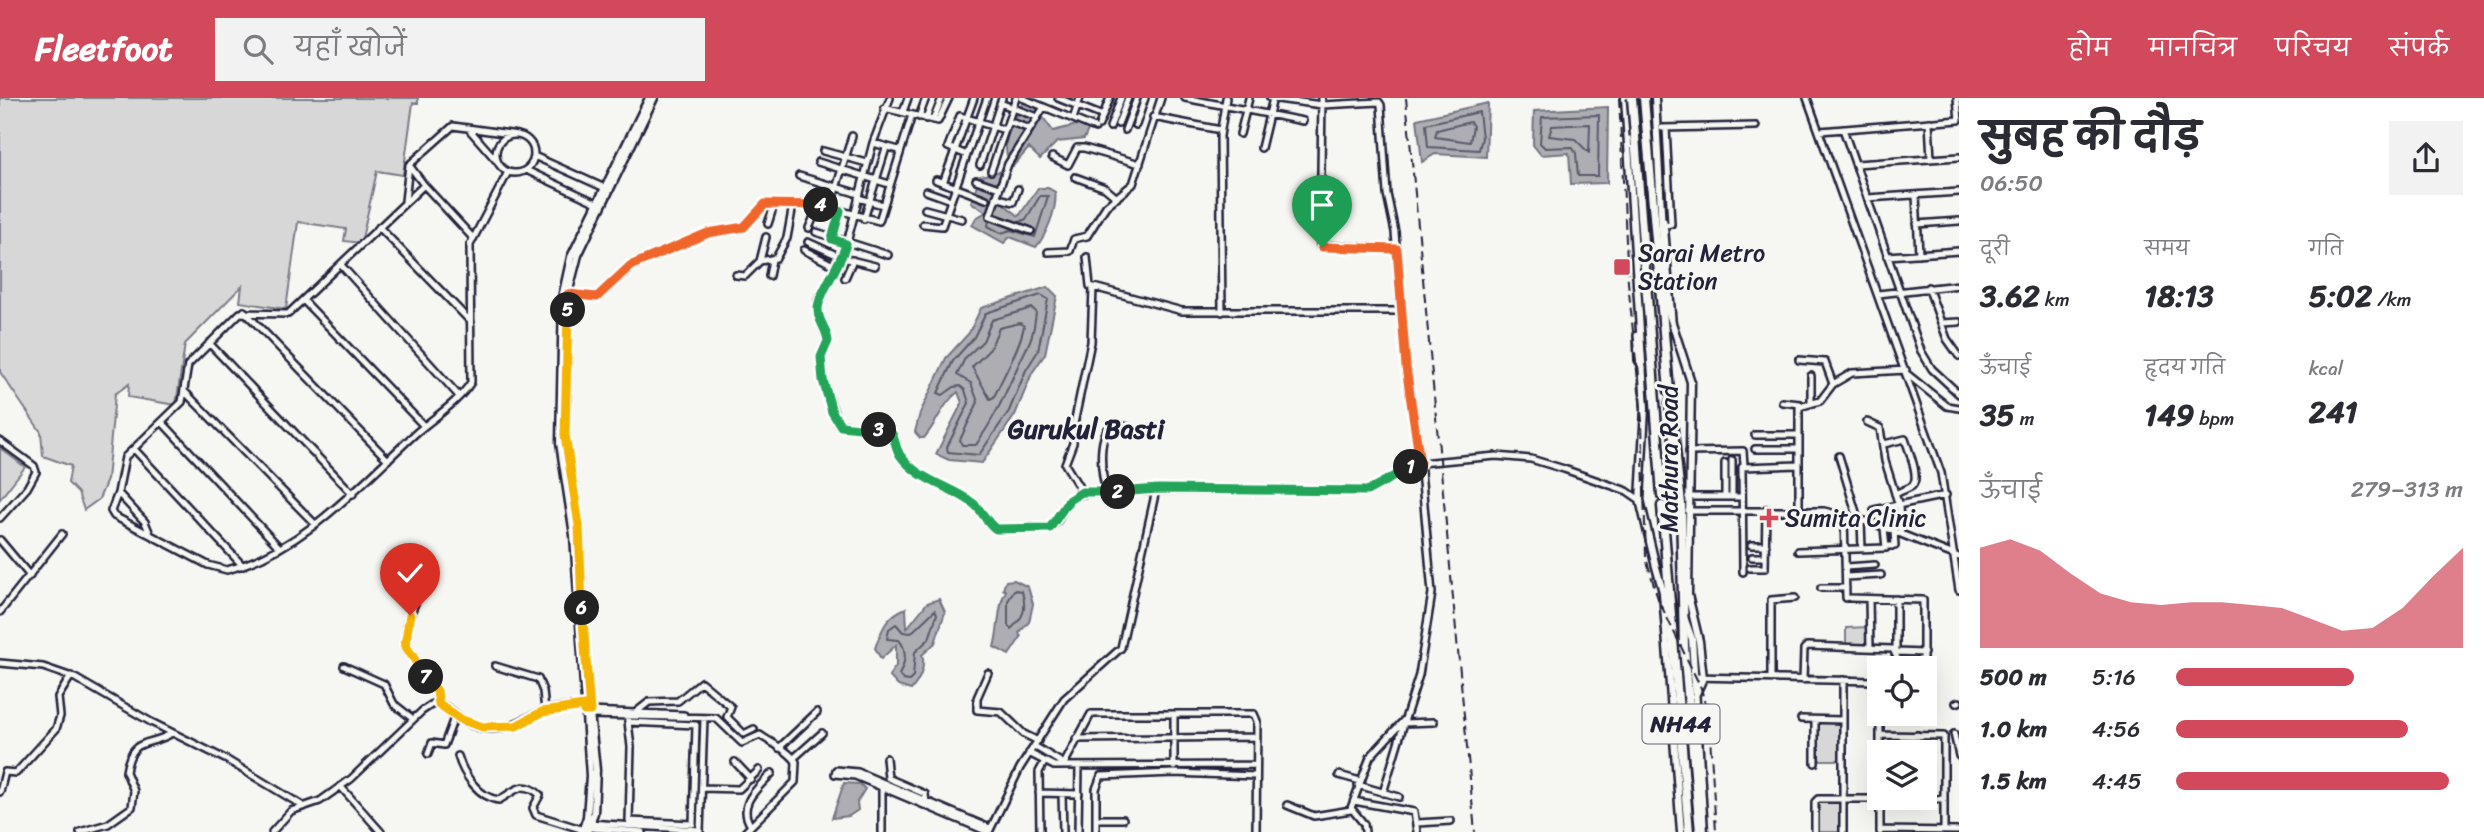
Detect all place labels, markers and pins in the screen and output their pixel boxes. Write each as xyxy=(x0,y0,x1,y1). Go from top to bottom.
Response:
pin xyxy=(1292,175,1352,247)
pin: 4 xyxy=(804,188,838,222)
place label: Sarai Metro Station xyxy=(1638,232,1765,302)
marker: Sarai Metro Station xyxy=(1612,257,1632,277)
pin: 5 xyxy=(550,292,586,328)
pin: 3 xyxy=(862,412,896,448)
pin: 1 xyxy=(1394,450,1428,484)
pin: 2 xyxy=(1100,474,1136,510)
place label: Sumita Clinic xyxy=(1785,497,1927,539)
marker: Sumita Clinic xyxy=(1759,508,1779,528)
pin xyxy=(380,543,440,615)
pin: 6 xyxy=(564,590,600,626)
pin: 7 xyxy=(408,660,444,694)

